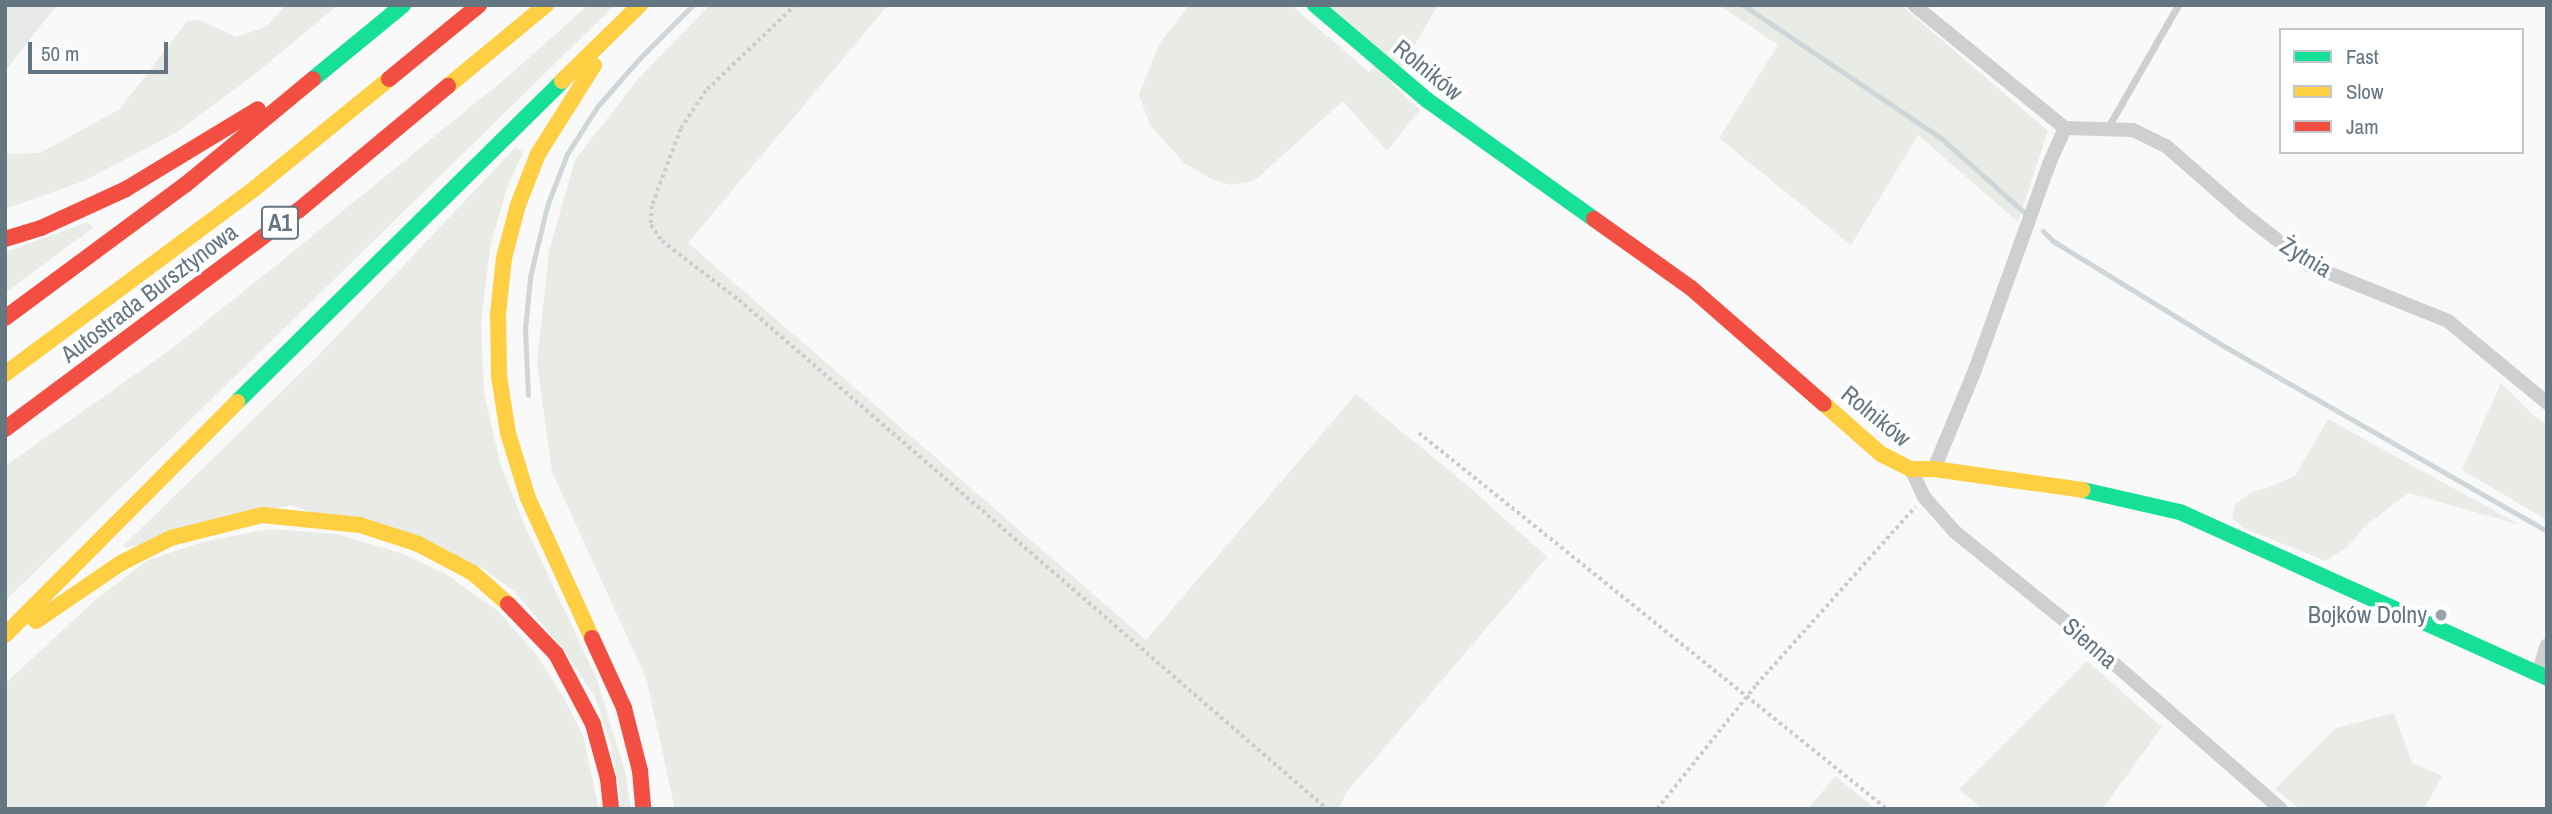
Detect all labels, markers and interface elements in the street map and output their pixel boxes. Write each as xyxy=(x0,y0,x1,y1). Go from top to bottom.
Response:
scale bar xyxy=(32,28,172,72)
legend xyxy=(2279,28,2524,154)
street label: Rolników xyxy=(1387,33,1469,107)
text: 50 m xyxy=(41,39,79,68)
text: Fast xyxy=(2346,42,2379,71)
text: Slow xyxy=(2346,77,2383,106)
text: Jam xyxy=(2346,112,2379,141)
road number: A1 xyxy=(261,204,299,243)
street label: Autostrada Bursztynowa xyxy=(55,217,243,369)
street label: Żytnia xyxy=(2275,231,2337,283)
street label: Rolników xyxy=(1835,379,1917,453)
place label: Bojków Dolny xyxy=(2308,601,2427,629)
marker: Bojków Dolny xyxy=(2433,607,2449,623)
street label: Sienna xyxy=(2057,612,2123,674)

